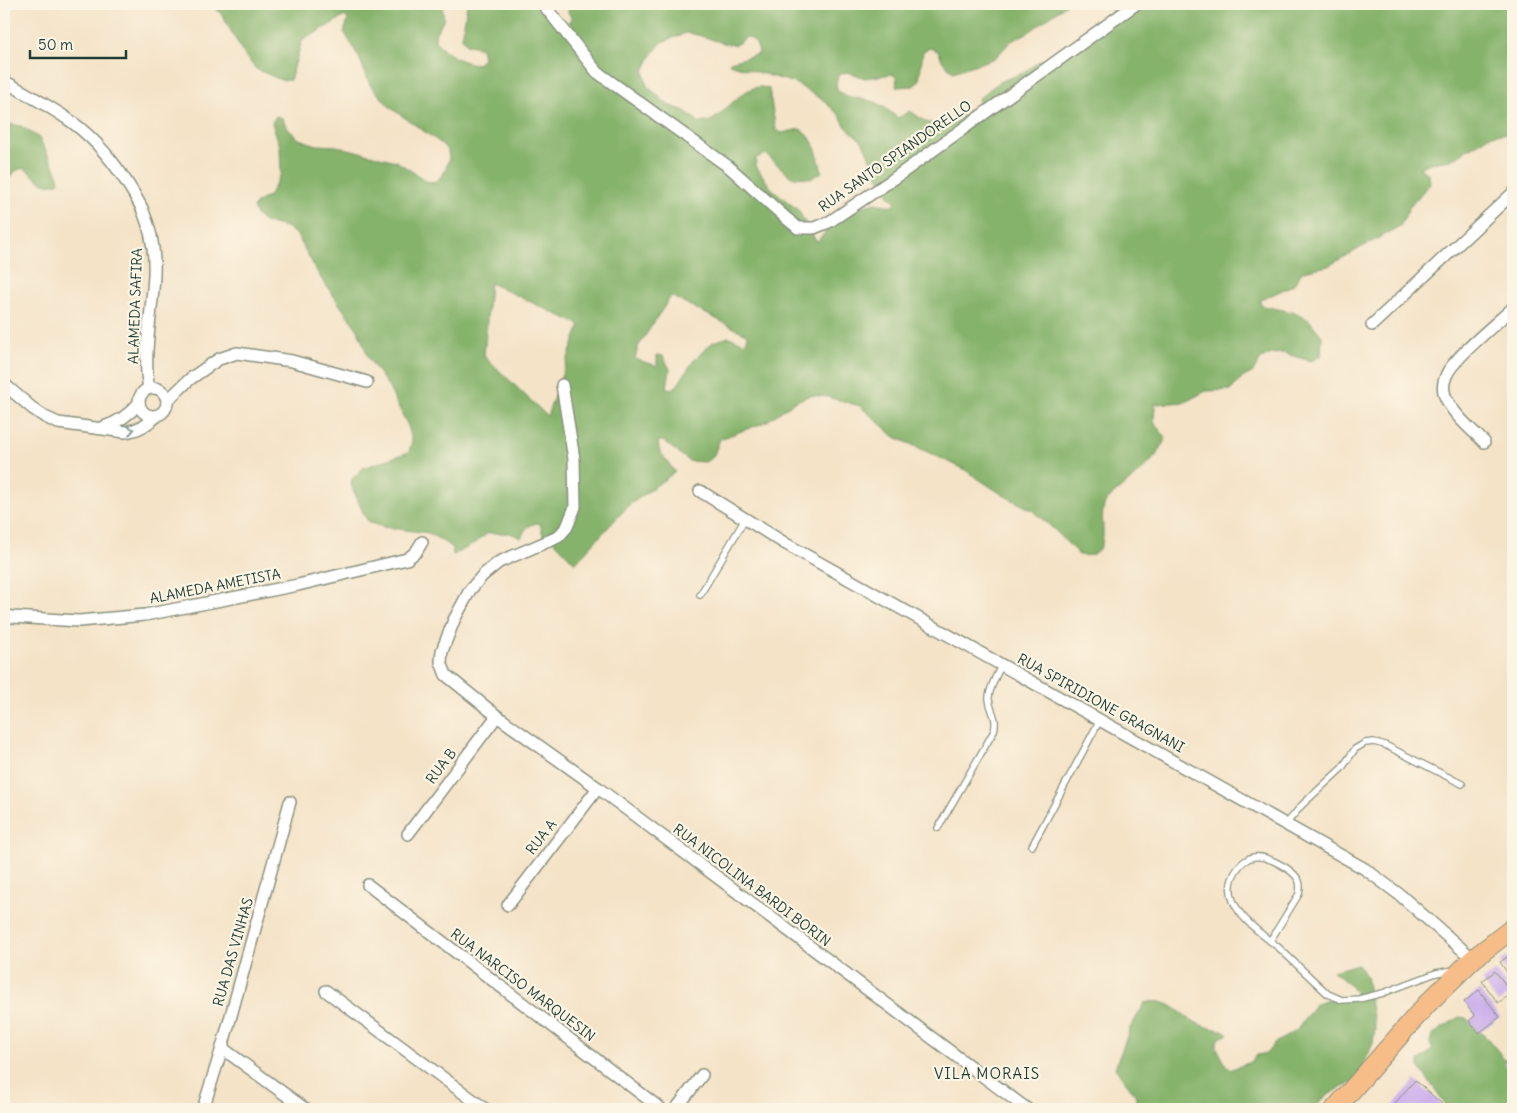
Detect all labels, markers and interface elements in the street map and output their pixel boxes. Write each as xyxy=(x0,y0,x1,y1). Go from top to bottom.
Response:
scale bar xyxy=(30,28,126,60)
text: 50 m xyxy=(38,35,73,54)
street label: RUA SANTO SPIANDORELLO xyxy=(815,96,975,216)
street label: ALAMEDA SAFIRA xyxy=(124,248,146,364)
one-way arrow xyxy=(127,425,136,435)
street label: ALAMEDA AMETISTA xyxy=(148,564,282,608)
street label: RUA SPIRIDIONE GRAGNANI xyxy=(1014,650,1188,756)
street label: RUA B xyxy=(422,745,460,787)
street label: RUA A xyxy=(522,816,560,858)
street label: RUA NICOLINA BARDI BORIN xyxy=(670,820,834,950)
street label: RUA DAS VINHAS xyxy=(209,895,257,1008)
street label: RUA NARCISO MARQUESIN xyxy=(447,925,599,1045)
district label: VILA MORAIS xyxy=(934,1064,1040,1083)

